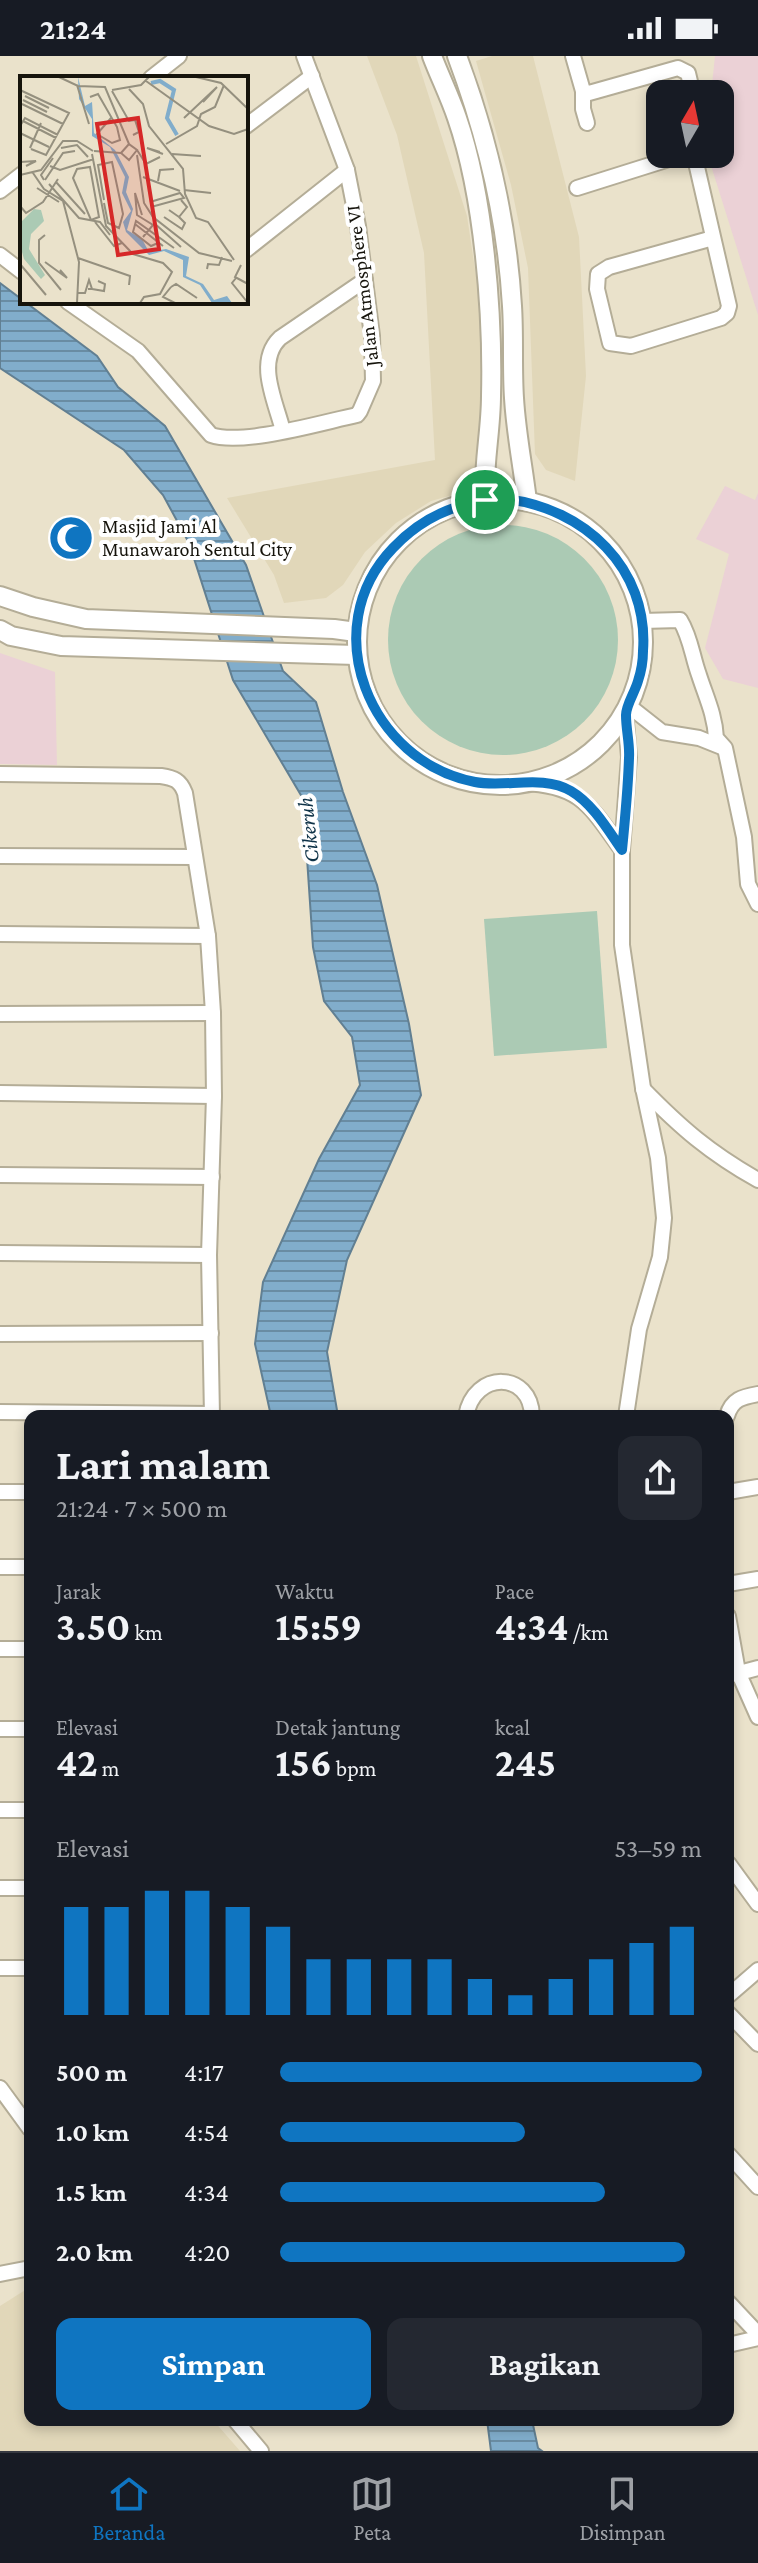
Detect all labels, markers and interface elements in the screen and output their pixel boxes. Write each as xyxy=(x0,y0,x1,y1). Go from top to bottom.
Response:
text: 21:24 xyxy=(40,12,106,45)
inset map xyxy=(20,76,248,304)
north arrow xyxy=(646,80,734,168)
map controls xyxy=(646,80,734,168)
street label: Jalan Atmosphere VI xyxy=(341,204,384,370)
pin xyxy=(451,466,519,534)
icon: arrive xyxy=(463,478,507,522)
mosque icon: Masjid Jami Al Munawaroh Sentul City xyxy=(47,514,95,562)
place label: Masjid Jami Al Munawaroh Sentul City xyxy=(102,515,293,561)
water label: Cikeruh xyxy=(292,796,324,864)
button: share xyxy=(618,1436,702,1520)
text: Lari malam xyxy=(56,1440,270,1488)
text: 21:24 · 7 × 500 m xyxy=(56,1494,228,1523)
text: Jarak xyxy=(56,1579,101,1604)
text: Waktu xyxy=(275,1579,334,1604)
text: Pace xyxy=(495,1579,534,1604)
text: 3.50 xyxy=(56,1604,130,1649)
text: 15:59 xyxy=(275,1604,362,1649)
text: 4:34 xyxy=(495,1604,568,1649)
text: km xyxy=(130,1620,163,1645)
text: /km xyxy=(568,1620,609,1645)
text: Elevasi xyxy=(56,1715,118,1740)
text: Detak jantung xyxy=(275,1715,400,1740)
text: kcal xyxy=(495,1715,530,1740)
text: 42 xyxy=(56,1740,98,1785)
text: 156 xyxy=(275,1740,332,1785)
text: 245 xyxy=(495,1740,556,1785)
text: m xyxy=(98,1756,119,1781)
text: bpm xyxy=(332,1756,376,1781)
text: Elevasi xyxy=(56,1834,129,1863)
text: 53–59 m xyxy=(614,1834,702,1863)
text: 500 m xyxy=(56,2058,127,2087)
text: 4:17 xyxy=(184,2058,224,2087)
text: 1.0 km xyxy=(56,2118,129,2147)
text: 4:54 xyxy=(184,2118,229,2147)
text: 1.5 km xyxy=(56,2178,127,2207)
text: 4:34 xyxy=(184,2178,229,2207)
text: 2.0 km xyxy=(56,2238,133,2267)
text: 4:20 xyxy=(184,2238,230,2267)
button: Simpan xyxy=(56,2318,371,2410)
button: Bagikan xyxy=(387,2318,702,2410)
tab: Beranda xyxy=(93,2472,165,2545)
tab: Peta xyxy=(350,2472,394,2545)
tab: Disimpan xyxy=(579,2472,665,2545)

